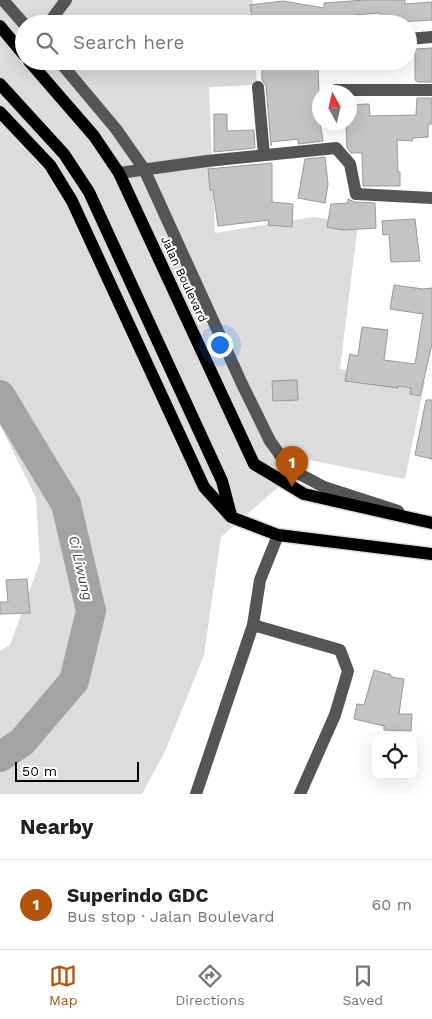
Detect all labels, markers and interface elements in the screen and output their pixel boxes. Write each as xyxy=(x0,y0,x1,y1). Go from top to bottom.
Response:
search box xyxy=(15,15,417,70)
icon: search xyxy=(33,29,61,57)
text: Search here xyxy=(73,31,184,54)
north arrow xyxy=(312,85,357,130)
street label: Jalan Boulevard xyxy=(158,234,210,324)
your location xyxy=(207,332,233,358)
pin: 1 xyxy=(276,446,308,487)
water label: Ci Liwung xyxy=(66,534,96,602)
map controls xyxy=(372,734,417,779)
button: locate xyxy=(372,734,417,779)
scale bar xyxy=(15,759,139,782)
text: 50 m xyxy=(22,763,57,779)
text: Nearby xyxy=(20,814,93,839)
text: Superindo GDC xyxy=(67,884,208,907)
text: 1 xyxy=(33,895,39,914)
text: 60 m xyxy=(372,895,412,914)
text: Bus stop · Jalan Boulevard xyxy=(67,907,275,926)
tab: Map xyxy=(49,962,78,1008)
tab: Directions xyxy=(175,962,245,1008)
tab: Saved xyxy=(342,962,383,1008)

